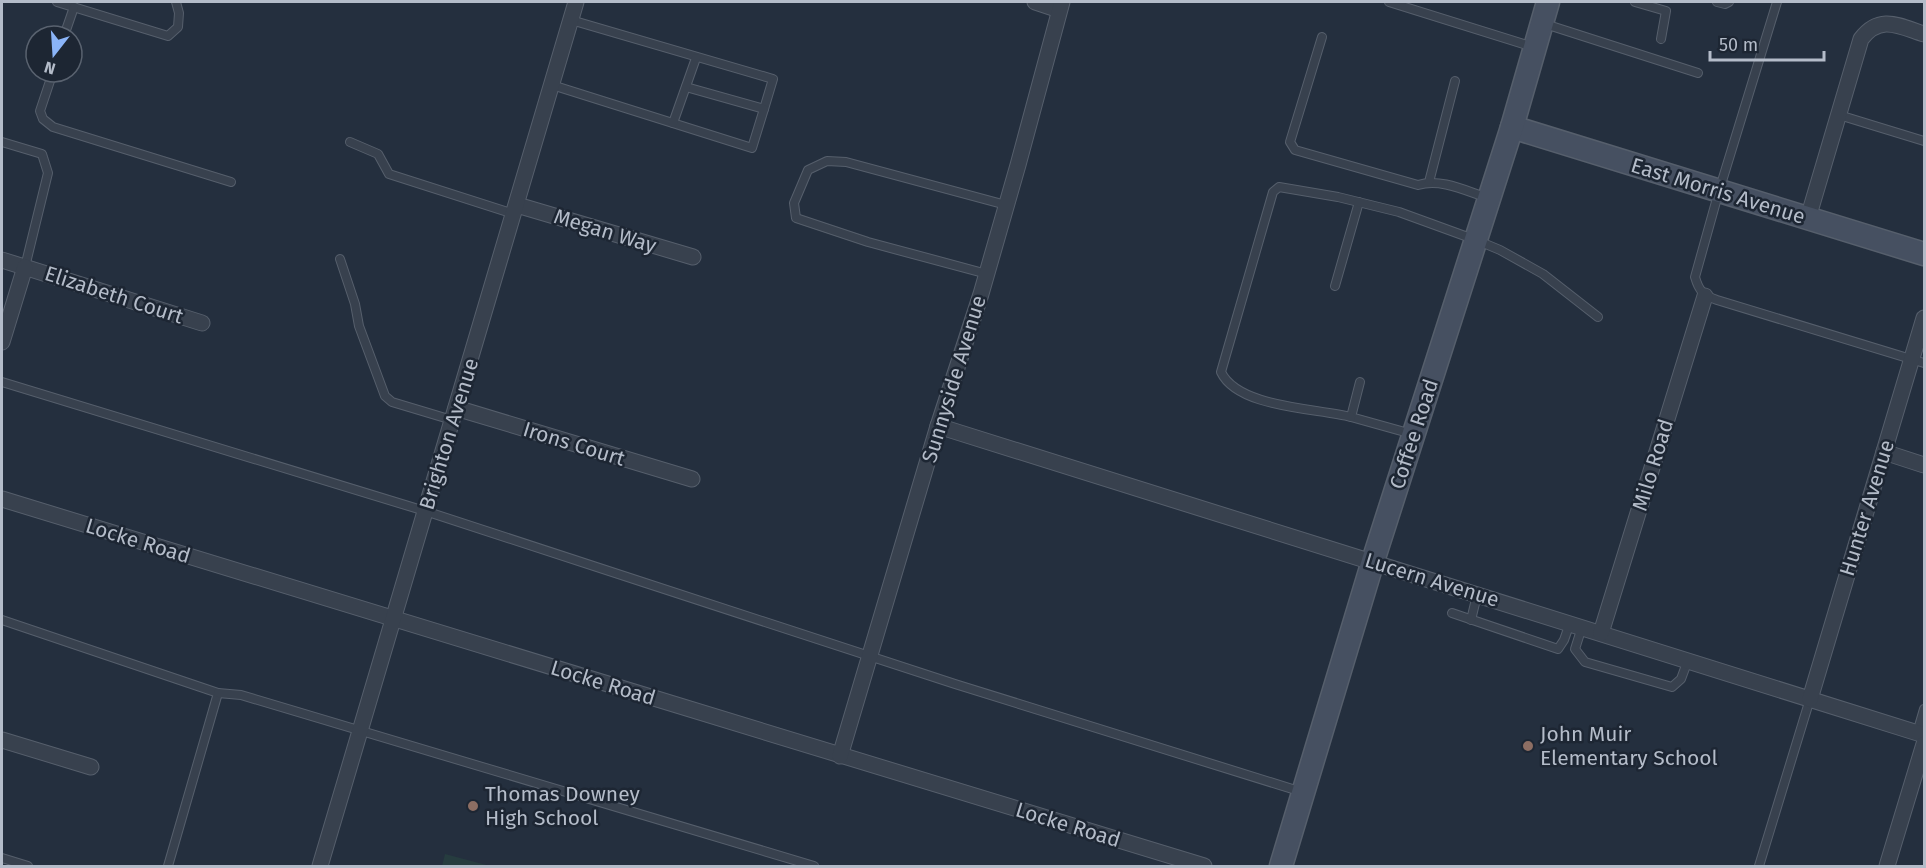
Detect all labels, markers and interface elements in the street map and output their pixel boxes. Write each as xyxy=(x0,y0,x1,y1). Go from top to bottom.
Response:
north arrow xyxy=(24,24,84,84)
scale bar xyxy=(1710,24,1824,62)
text: 50 m xyxy=(1719,34,1758,56)
text: N xyxy=(42,57,58,79)
street label: East Morris Avenue xyxy=(1628,152,1808,230)
street label: Megan Way xyxy=(551,203,660,259)
street label: Elizabeth Court xyxy=(41,260,187,330)
street label: Sunnyside Avenue xyxy=(916,292,992,466)
street label: Brighton Avenue xyxy=(414,355,484,513)
street label: Coffee Road xyxy=(1384,376,1444,492)
street label: Irons Court xyxy=(520,416,628,472)
street label: Milo Road xyxy=(1627,416,1679,514)
street label: Hunter Avenue xyxy=(1834,437,1900,579)
street label: Locke Road xyxy=(82,513,194,569)
street label: Lucern Avenue xyxy=(1362,547,1502,613)
street label: Locke Road xyxy=(547,655,659,711)
place label: John Muir Elementary School xyxy=(1540,721,1718,771)
marker: John Muir Elementary School xyxy=(1521,739,1535,753)
place label: Thomas Downey High School xyxy=(485,781,641,831)
street label: Locke Road xyxy=(1012,797,1124,853)
marker: Thomas Downey High School xyxy=(466,799,480,813)

